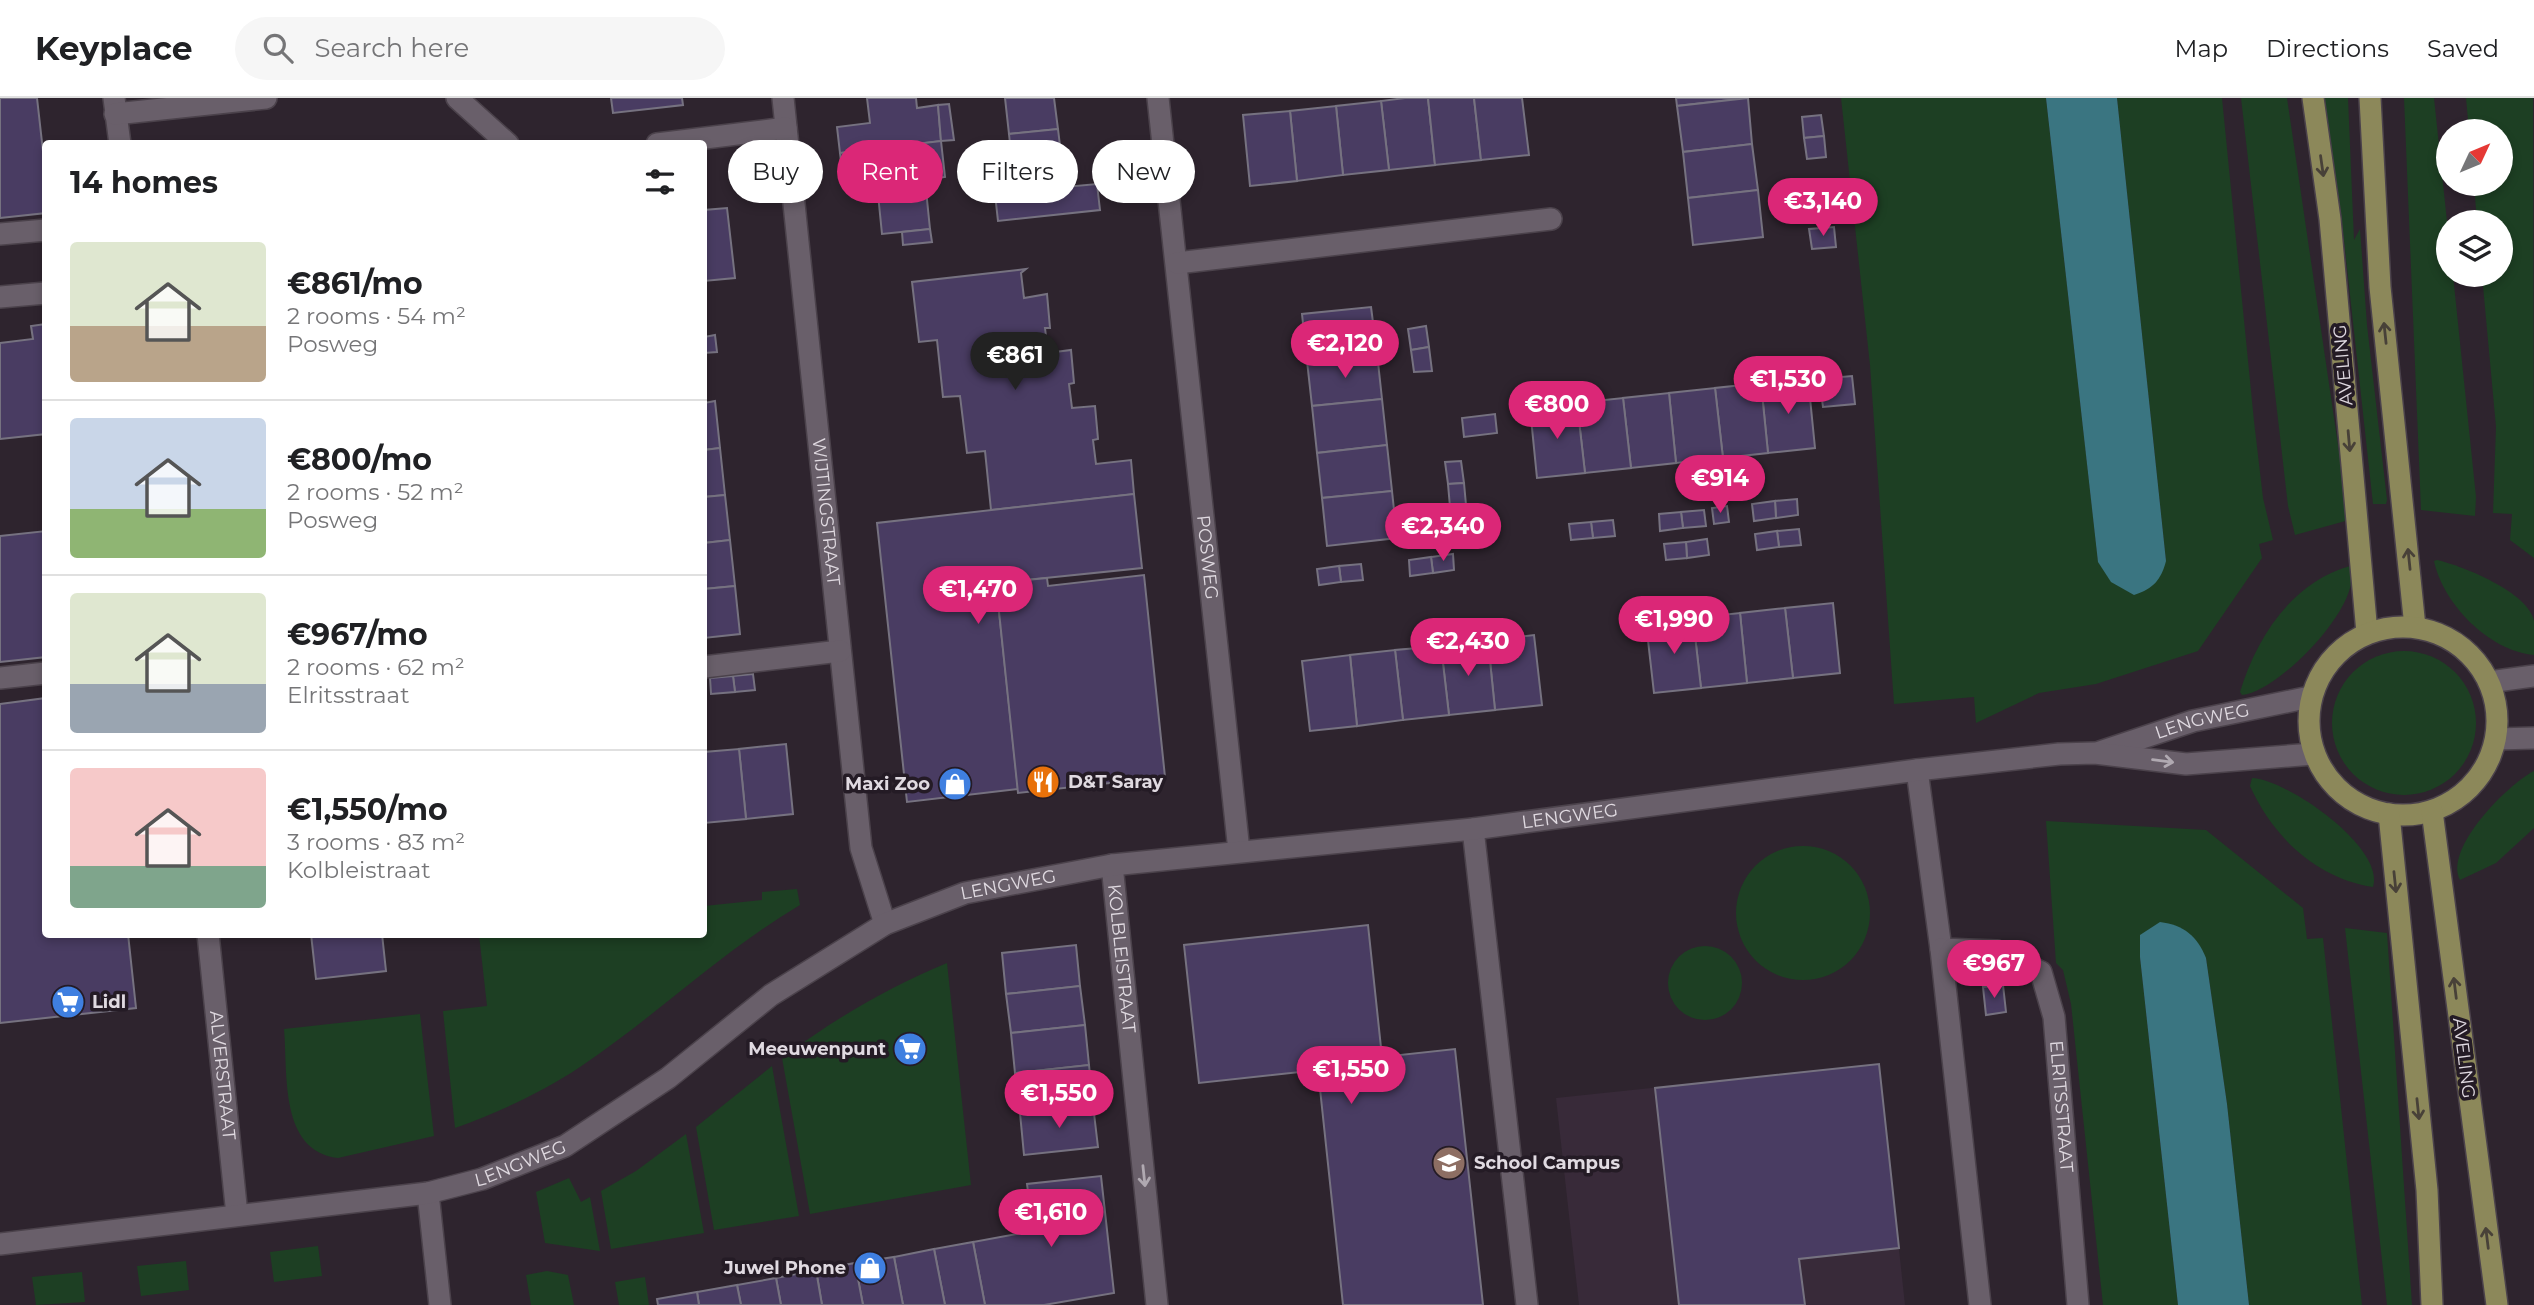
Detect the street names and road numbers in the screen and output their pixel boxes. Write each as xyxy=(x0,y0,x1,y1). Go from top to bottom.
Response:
street label: AVELING xyxy=(2329,324,2357,406)
street label: WIJTINGSTRAAT xyxy=(807,437,845,587)
street label: POSWEG xyxy=(1192,514,1223,601)
street label: LENGWEG xyxy=(2152,699,2251,744)
street label: LENGWEG xyxy=(1520,799,1619,833)
street label: LENGWEG xyxy=(959,865,1058,905)
street label: KOLBLEISTRAAT xyxy=(1103,883,1140,1035)
street label: ALVERSTRAAT xyxy=(205,1010,240,1142)
street label: AVELING xyxy=(2448,1016,2480,1100)
street label: ELRITSSTRAAT xyxy=(2045,1040,2078,1174)
street label: LENGWEG xyxy=(472,1136,569,1191)

